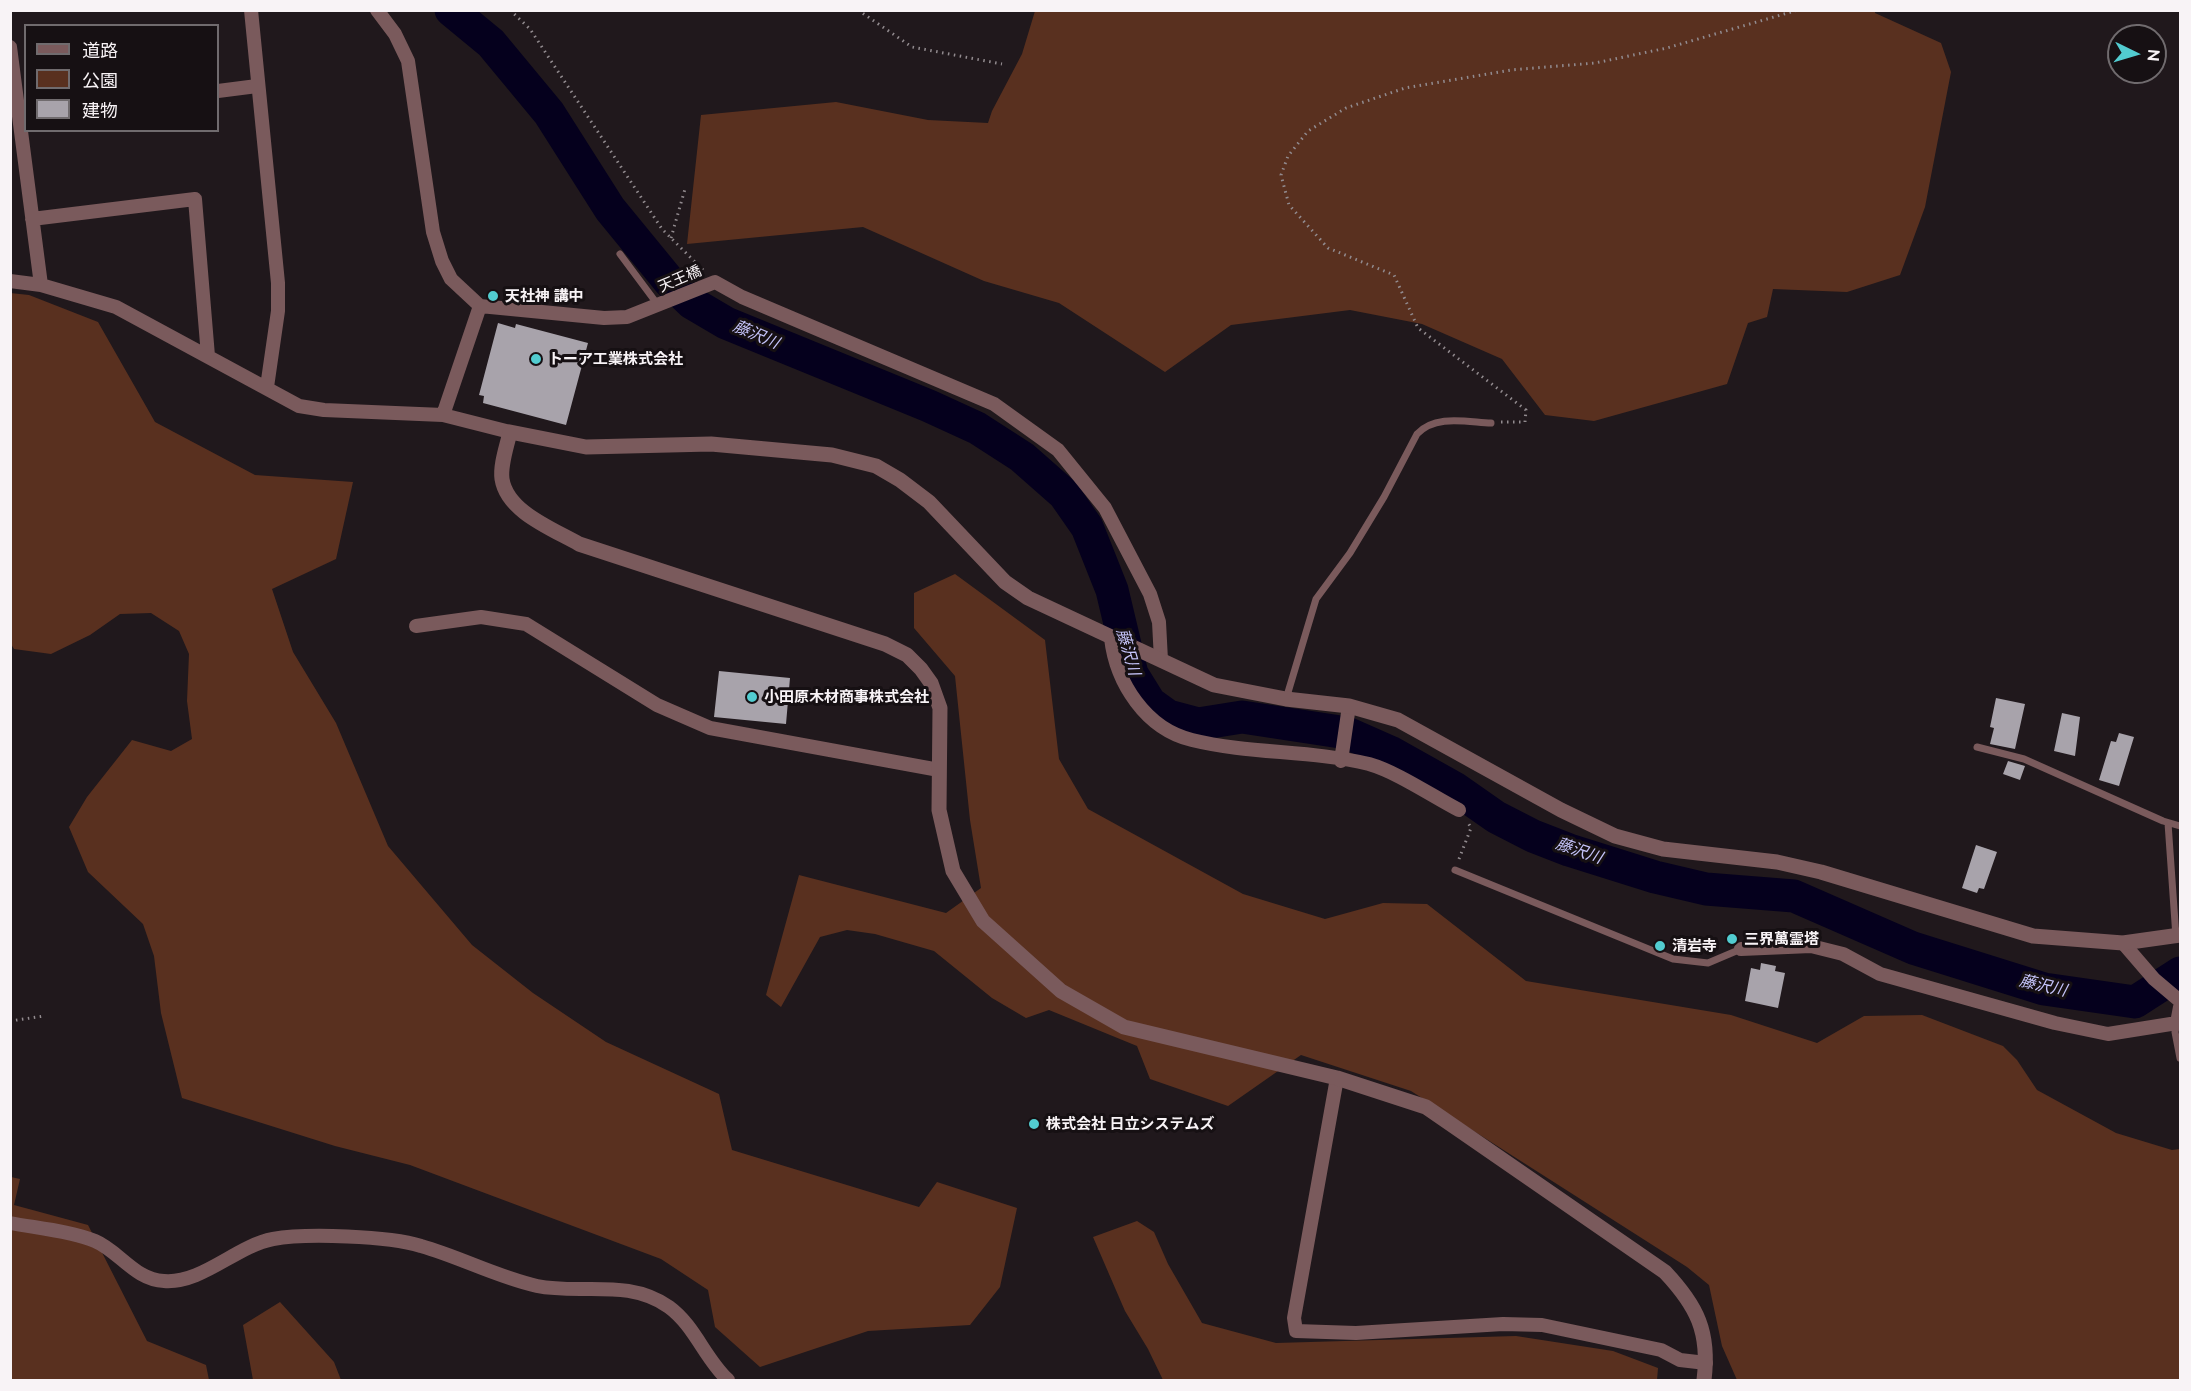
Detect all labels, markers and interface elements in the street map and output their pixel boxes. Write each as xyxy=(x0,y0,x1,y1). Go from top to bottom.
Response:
legend xyxy=(24,24,219,132)
north arrow xyxy=(2107,24,2167,84)
text: 道路 xyxy=(82,40,118,61)
text: N xyxy=(2143,49,2163,62)
text: 公園 xyxy=(82,70,118,91)
text: 建物 xyxy=(82,100,118,121)
street label: 天王橋 xyxy=(656,262,704,296)
place label: 天社神 講中 xyxy=(505,287,584,305)
marker: 天社神 講中 xyxy=(486,289,500,303)
water label: 藤沢川 xyxy=(730,317,782,353)
place label: トーア工業株式会社 xyxy=(548,350,683,368)
marker: トーア工業株式会社 xyxy=(529,352,543,366)
water label: 藤沢川 xyxy=(1112,626,1144,678)
place label: 小田原木材商事株式会社 xyxy=(764,688,929,706)
marker: 小田原木材商事株式会社 xyxy=(745,690,759,704)
water label: 藤沢川 xyxy=(1553,834,1605,868)
place label: 三界萬霊塔 xyxy=(1744,930,1819,948)
marker: 三界萬霊塔 xyxy=(1725,932,1739,946)
place label: 清岩寺 xyxy=(1672,937,1717,955)
marker: 清岩寺 xyxy=(1653,939,1667,953)
water label: 藤沢川 xyxy=(2017,971,2069,1001)
place label: 株式会社 日立システムズ xyxy=(1046,1115,1215,1133)
marker: 株式会社 日立システムズ xyxy=(1027,1117,1041,1131)

